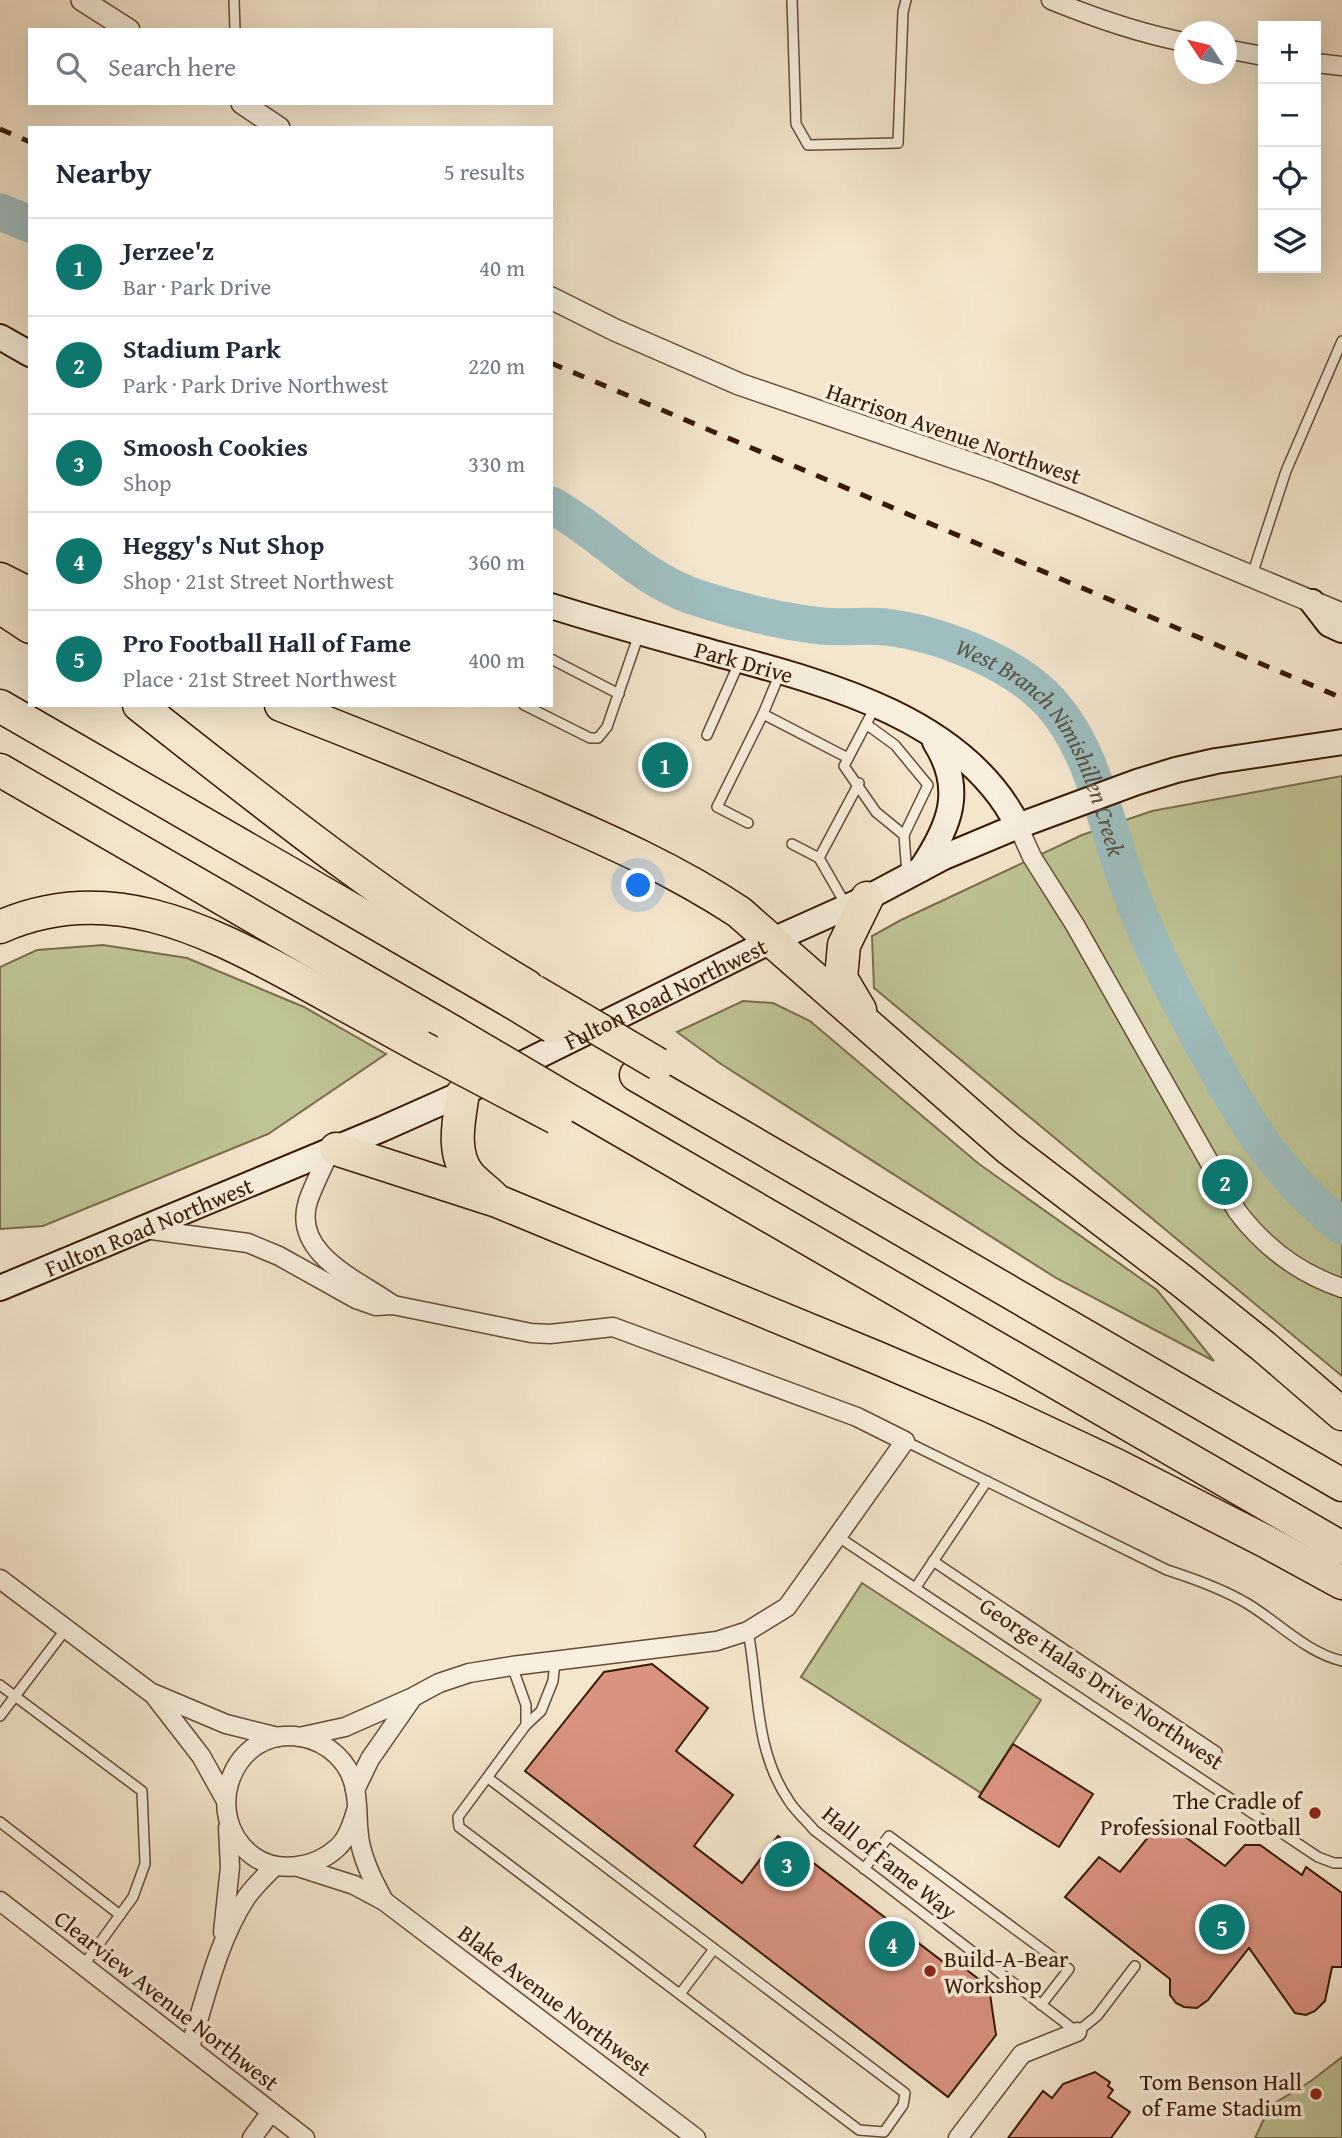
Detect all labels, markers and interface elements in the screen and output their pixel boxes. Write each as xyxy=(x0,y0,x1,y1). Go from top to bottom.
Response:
north arrow xyxy=(1174,21,1237,84)
map controls xyxy=(1258,21,1321,273)
button: + xyxy=(1258,21,1321,84)
search box xyxy=(28,28,553,105)
text: Search here xyxy=(108,47,236,86)
icon: search xyxy=(52,48,90,86)
button: − xyxy=(1258,84,1321,147)
button: locate xyxy=(1258,147,1321,210)
text: Nearby xyxy=(56,150,152,194)
text: 5 results xyxy=(444,155,525,188)
button: layers xyxy=(1258,210,1321,273)
text: Jerzee'z xyxy=(123,231,214,270)
text: 1 xyxy=(73,251,85,284)
text: 40 m xyxy=(479,251,525,284)
text: Bar · Park Drive xyxy=(123,270,271,303)
text: Stadium Park xyxy=(123,329,281,368)
text: 2 xyxy=(73,349,85,382)
text: 220 m xyxy=(468,349,525,382)
text: Park · Park Drive Northwest xyxy=(123,368,389,401)
street label: Harrison Avenue Northwest xyxy=(822,374,1086,492)
text: Smoosh Cookies xyxy=(123,427,308,466)
text: 3 xyxy=(73,447,85,480)
text: 330 m xyxy=(468,447,525,480)
text: Shop xyxy=(123,466,171,499)
text: Heggy's Nut Shop xyxy=(123,525,324,564)
text: 4 xyxy=(73,545,85,578)
text: 360 m xyxy=(468,545,525,578)
text: Shop · 21st Street Northwest xyxy=(123,564,394,597)
text: Pro Football Hall of Fame xyxy=(123,623,411,662)
water label: West Branch Nimishillen Creek xyxy=(951,629,1135,861)
street label: Park Drive xyxy=(691,632,798,691)
text: 5 xyxy=(73,643,85,676)
text: 400 m xyxy=(468,643,525,676)
text: Place · 21st Street Northwest xyxy=(123,662,397,695)
pin: 1 xyxy=(642,739,688,791)
your location xyxy=(621,868,655,902)
street label: Fulton Road Northwest xyxy=(558,929,772,1057)
pin: 2 xyxy=(1202,1156,1248,1208)
street label: Fulton Road Northwest xyxy=(40,1168,258,1284)
street label: George Halas Drive Northwest xyxy=(973,1589,1231,1777)
place label: The Cradle of Professional Football xyxy=(1100,1784,1304,1843)
street label: Hall of Fame Way xyxy=(815,1797,965,1927)
marker: The Cradle of Professional Football xyxy=(1307,1805,1323,1821)
pin: 3 xyxy=(764,1838,810,1890)
pin: 5 xyxy=(1199,1901,1245,1953)
street label: Clearview Avenue Northwest xyxy=(48,1902,286,2098)
street label: Blake Avenue Northwest xyxy=(451,1916,659,2084)
pin: 4 xyxy=(869,1918,915,1970)
place label: Build-A-Bear Workshop xyxy=(944,1942,1069,2001)
marker: Build-A-Bear Workshop xyxy=(922,1963,938,1979)
place label: Tom Benson Hall of Fame Stadium xyxy=(1140,2065,1302,2124)
marker: Tom Benson Hall of Fame Stadium xyxy=(1308,2086,1324,2102)

